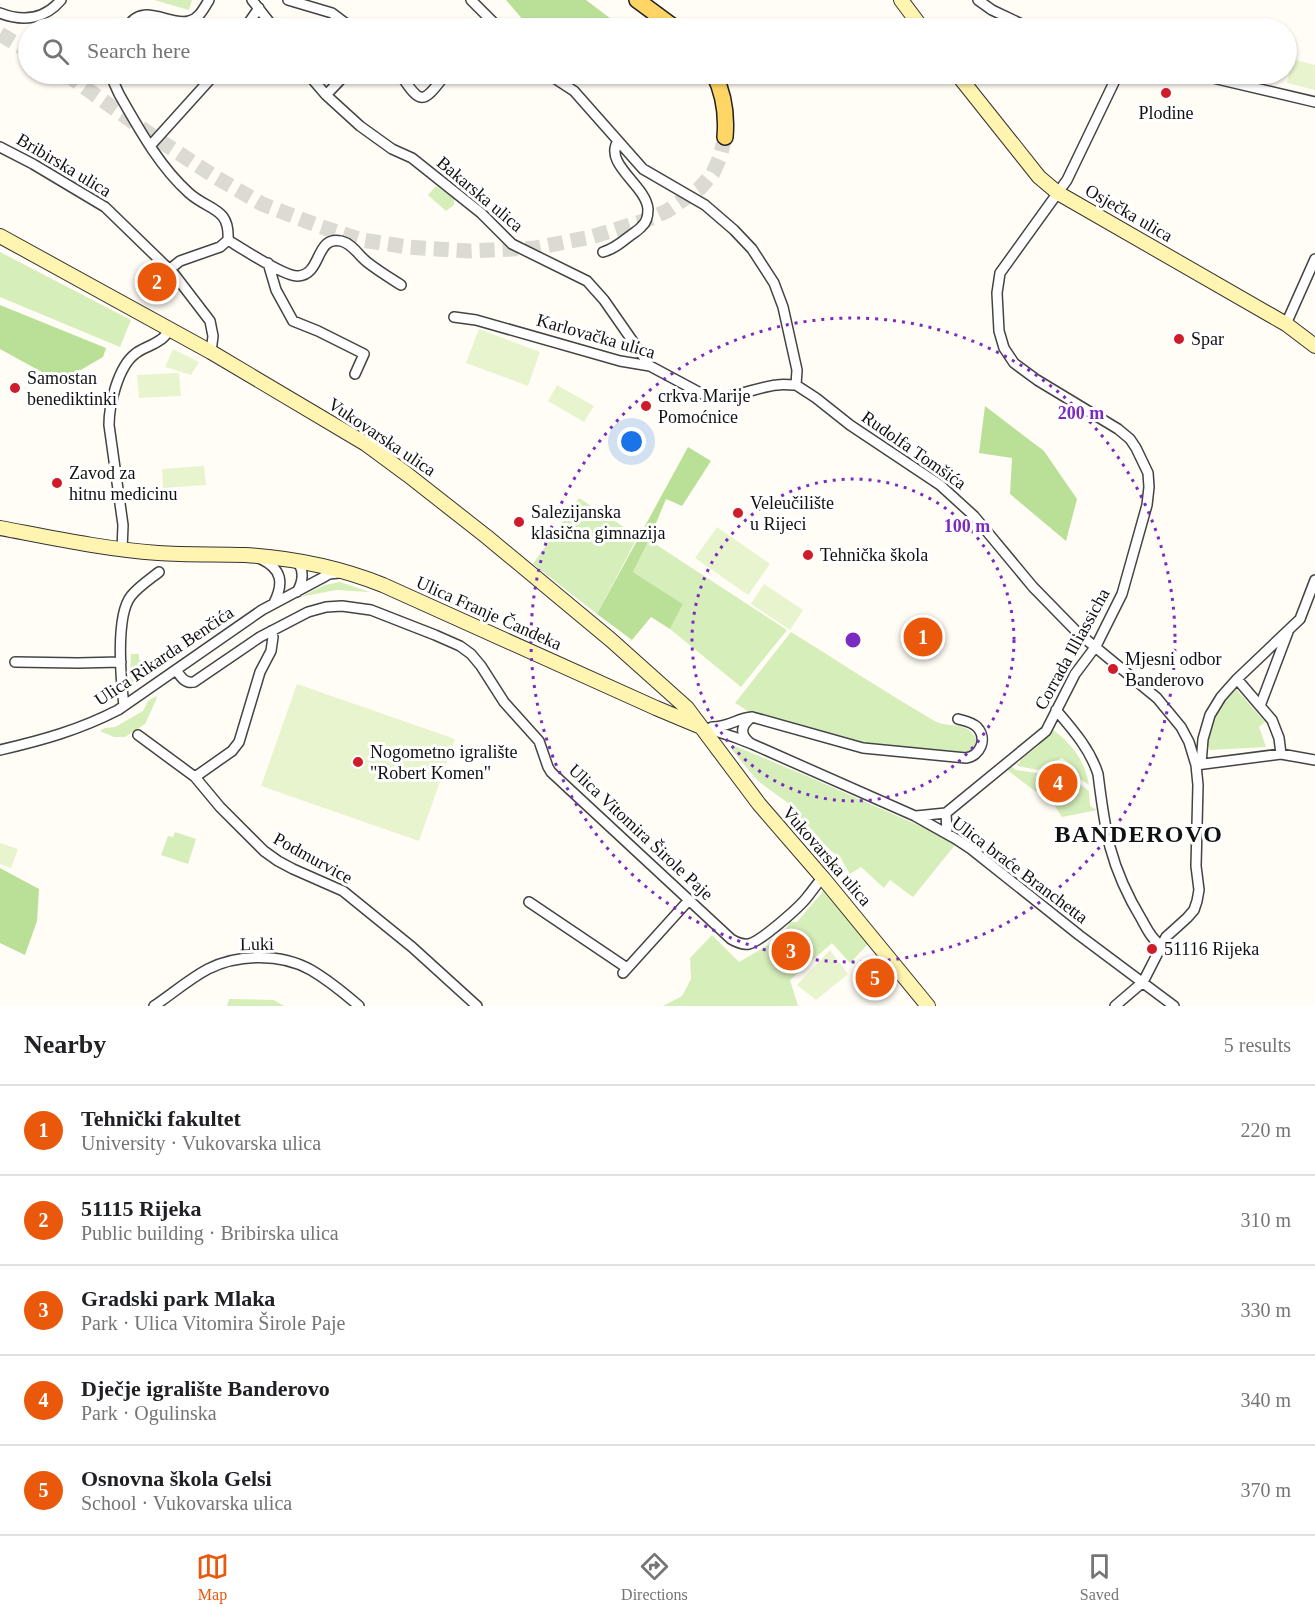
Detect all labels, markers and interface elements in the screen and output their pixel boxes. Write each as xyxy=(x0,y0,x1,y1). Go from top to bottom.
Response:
search box xyxy=(18,18,1297,84)
icon: search xyxy=(39,35,72,68)
text: Search here xyxy=(87,38,190,63)
marker: Plodine xyxy=(1159,86,1173,100)
place label: Plodine xyxy=(1138,103,1194,123)
street label: Bribirska ulica xyxy=(13,129,115,201)
street label: Bakarska ulica xyxy=(433,152,527,236)
street label: Osječka ulica xyxy=(1082,180,1176,246)
pin: 2 xyxy=(138,260,176,304)
street label: Karlovačka ulica xyxy=(534,310,658,362)
place label: Spar xyxy=(1191,329,1224,349)
marker: Spar xyxy=(1172,332,1186,346)
place label: Samostan benediktinki xyxy=(27,368,117,409)
marker: Samostan benediktinki xyxy=(8,381,22,395)
place label: crkva Marije Pomoćnice xyxy=(658,386,750,427)
street label: Vukovarska ulica xyxy=(324,394,440,480)
marker: crkva Marije Pomoćnice xyxy=(639,399,653,413)
text: 200 m xyxy=(1058,403,1104,423)
street label: Rudolfa Tomšića xyxy=(858,407,970,493)
your location xyxy=(617,427,646,456)
place label: Zavod za hitnu medicinu xyxy=(69,463,177,504)
marker: Zavod za hitnu medicinu xyxy=(50,476,64,490)
place label: Veleučilište u Rijeci xyxy=(750,493,834,534)
place label: Salezijanska klasična gimnazija xyxy=(531,502,665,543)
marker: Veleučilište u Rijeci xyxy=(731,506,745,520)
marker: Salezijanska klasična gimnazija xyxy=(512,515,526,529)
text: 100 m xyxy=(944,516,990,536)
place label: Tehnička škola xyxy=(820,545,928,565)
marker: Tehnička škola xyxy=(801,548,815,562)
street label: Ulica Franje Čandeka xyxy=(413,571,565,654)
street label: Corrada Illiassicha xyxy=(1030,585,1114,713)
street label: Ulica Rikarda Benčića xyxy=(91,602,237,710)
pin: 1 xyxy=(904,614,942,660)
centre of rings xyxy=(843,630,863,650)
place label: Mjesni odbor Banderovo xyxy=(1125,649,1222,690)
marker: Mjesni odbor Banderovo xyxy=(1106,662,1120,676)
place label: Nogometno igralište "Robert Komen" xyxy=(370,742,517,783)
marker: Nogometno igralište "Robert Komen" xyxy=(351,755,365,769)
street label: Ulica Vitomira Širole Paje xyxy=(565,759,718,904)
pin: 4 xyxy=(1038,760,1078,806)
street label: Vukovarska ulica xyxy=(778,802,876,910)
street label: Ulica braće Branchetta xyxy=(948,812,1092,928)
district label: BANDEROVO xyxy=(1054,821,1224,847)
street label: Podmurvice xyxy=(270,828,356,888)
pin: 3 xyxy=(772,928,810,974)
street label: Luki xyxy=(240,934,274,954)
place label: 51116 Rijeka xyxy=(1164,939,1259,959)
marker: 51116 Rijeka xyxy=(1145,942,1159,956)
pin: 5 xyxy=(856,956,894,1000)
text: Nearby xyxy=(24,1030,106,1059)
text: 5 results xyxy=(1224,1034,1291,1056)
text: Tehnički fakultet xyxy=(81,1106,241,1131)
text: 1 xyxy=(39,1119,49,1141)
text: 220 m xyxy=(1240,1119,1291,1141)
text: University · Vukovarska ulica xyxy=(81,1132,321,1154)
text: 51115 Rijeka xyxy=(81,1196,201,1221)
text: 2 xyxy=(39,1209,49,1231)
text: 310 m xyxy=(1240,1209,1291,1231)
text: Public building · Bribirska ulica xyxy=(81,1222,339,1244)
text: Gradski park Mlaka xyxy=(81,1286,275,1311)
text: 3 xyxy=(39,1299,49,1321)
text: 330 m xyxy=(1240,1299,1291,1321)
text: Park · Ulica Vitomira Širole Paje xyxy=(81,1312,345,1334)
text: Dječje igralište Banderovo xyxy=(81,1376,330,1401)
text: 4 xyxy=(39,1389,49,1411)
text: 340 m xyxy=(1240,1389,1291,1411)
text: Park · Ogulinska xyxy=(81,1402,217,1424)
text: Osnovna škola Gelsi xyxy=(81,1466,272,1491)
text: 5 xyxy=(39,1479,49,1501)
text: 370 m xyxy=(1240,1479,1291,1501)
text: School · Vukovarska ulica xyxy=(81,1492,292,1514)
tab: Map xyxy=(196,1550,229,1604)
tab: Directions xyxy=(621,1550,688,1604)
tab: Saved xyxy=(1080,1550,1119,1604)

